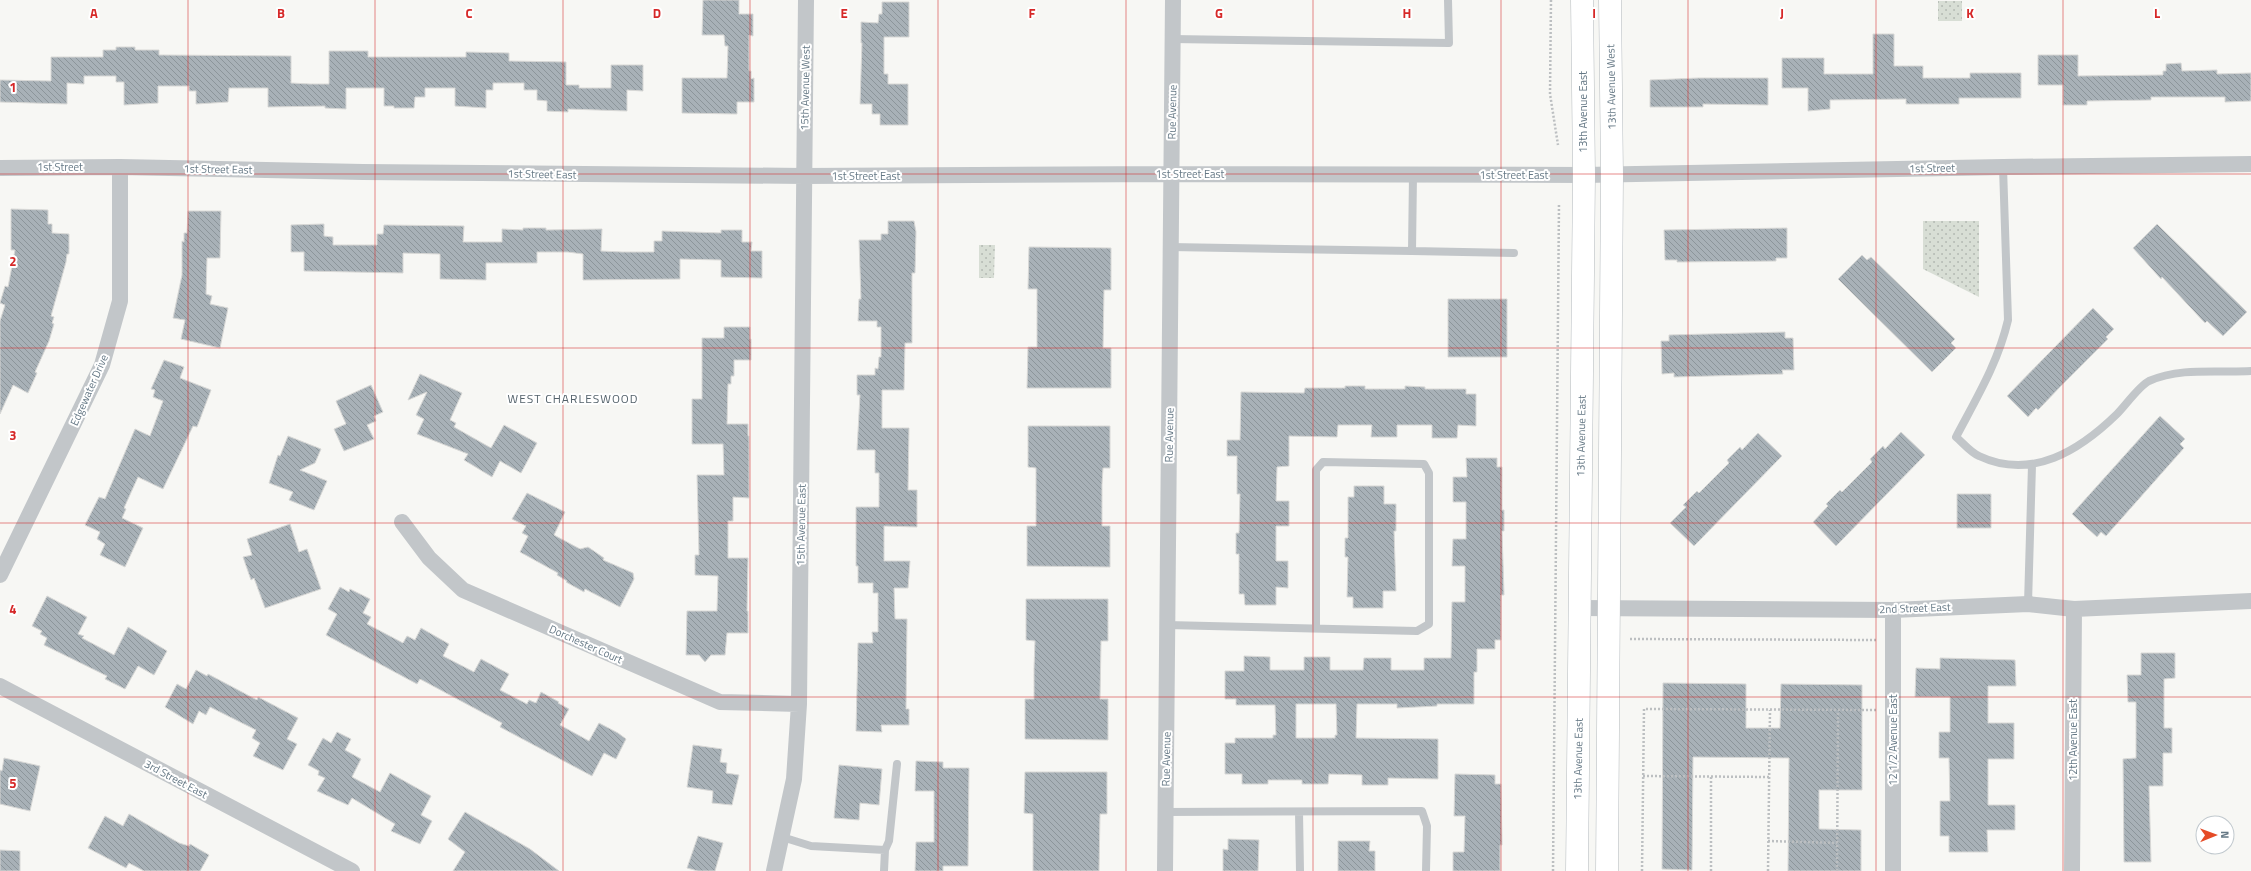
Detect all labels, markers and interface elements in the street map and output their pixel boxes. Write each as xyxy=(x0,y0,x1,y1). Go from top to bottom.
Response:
text: A xyxy=(90,3,98,23)
text: B xyxy=(277,3,285,23)
text: C xyxy=(465,3,473,23)
text: D xyxy=(653,3,661,23)
text: E xyxy=(840,3,848,23)
text: F xyxy=(1029,3,1036,23)
text: G xyxy=(1215,3,1223,23)
text: H xyxy=(1403,3,1411,23)
text: I xyxy=(1592,3,1596,23)
text: J xyxy=(1780,3,1784,23)
text: K xyxy=(1966,3,1974,23)
text: L xyxy=(2154,3,2160,23)
street label: 13th Avenue West xyxy=(1602,44,1620,130)
street label: 15th Avenue West xyxy=(796,45,814,131)
street label: 13th Avenue East xyxy=(1575,71,1591,153)
text: 1 xyxy=(9,77,17,97)
street label: Rue Avenue xyxy=(1164,84,1180,140)
street label: 1st Street xyxy=(37,159,83,175)
street label: 1st Street East xyxy=(183,160,253,178)
street label: 1st Street xyxy=(1909,160,1955,176)
street label: 1st Street East xyxy=(507,165,577,183)
street label: 1st Street East xyxy=(1156,166,1225,182)
street label: 1st Street East xyxy=(1480,167,1549,183)
street label: 1st Street East xyxy=(832,168,901,184)
text: 2 xyxy=(9,251,17,271)
street label: Edgewater Drive xyxy=(66,351,112,428)
district label: WEST CHARLESWOOD xyxy=(508,389,638,408)
street label: 13th Avenue East xyxy=(1572,395,1590,477)
street label: Rue Avenue xyxy=(1161,407,1177,463)
text: 3 xyxy=(9,425,17,445)
street label: 15th Avenue East xyxy=(792,484,810,566)
text: 4 xyxy=(9,599,17,619)
street label: 2nd Street East xyxy=(1879,599,1951,617)
street label: Dorchester Court xyxy=(547,621,625,667)
street label: 12 1/2 Avenue East xyxy=(1885,694,1901,786)
street label: 12th Avenue East xyxy=(2065,699,2081,781)
street label: 13th Avenue East xyxy=(1569,718,1587,800)
street label: Rue Avenue xyxy=(1158,731,1174,787)
street label: 3rd Street East xyxy=(142,756,211,802)
text: 5 xyxy=(9,773,17,793)
north arrow xyxy=(2195,815,2235,855)
text: N xyxy=(2217,831,2233,839)

